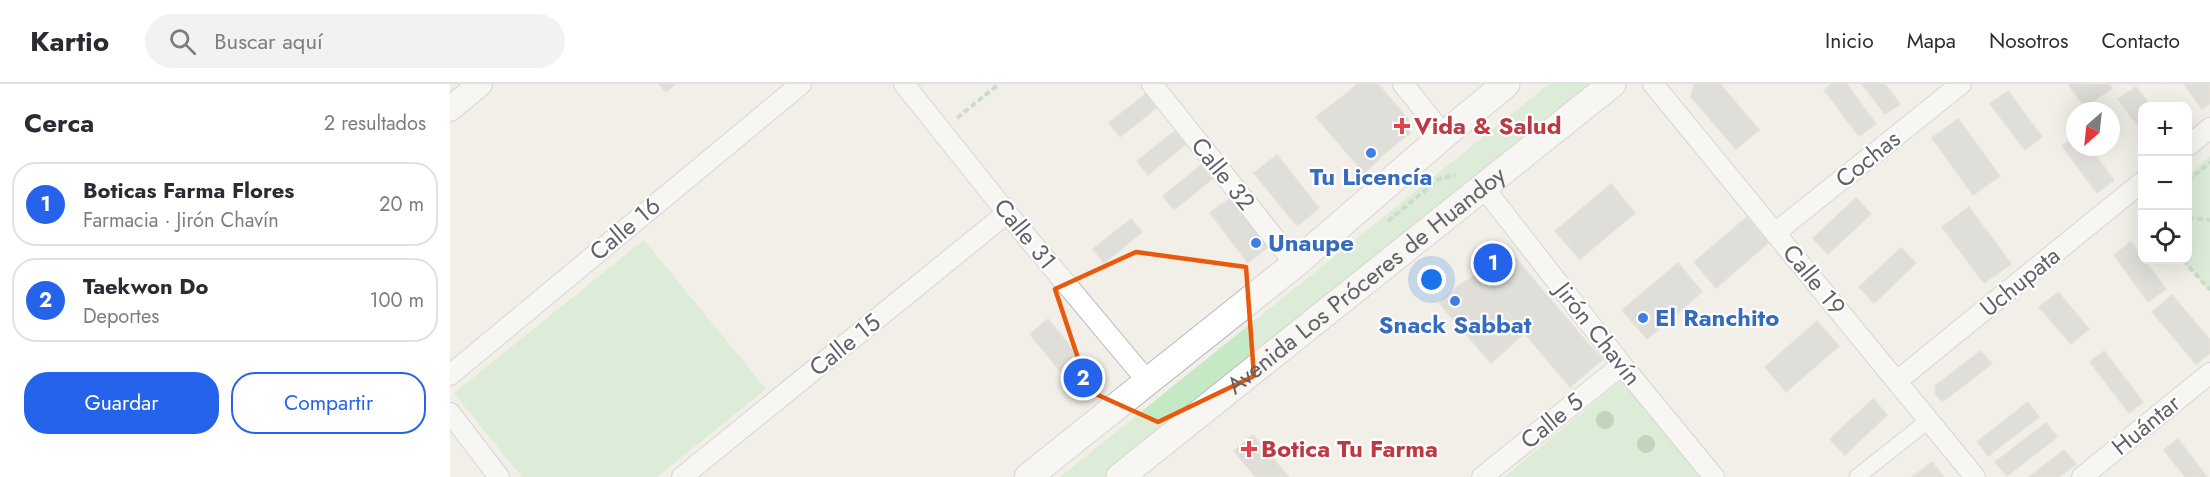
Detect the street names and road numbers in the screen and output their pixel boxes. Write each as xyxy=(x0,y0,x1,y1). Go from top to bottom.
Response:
street label: Cochas xyxy=(1828,121,1908,196)
street label: Calle 32 xyxy=(1183,130,1264,218)
street label: Avenida Los Próceres de Huandoy xyxy=(1219,157,1513,402)
street label: Calle 16 xyxy=(582,188,668,269)
street label: Calle 31 xyxy=(986,191,1065,277)
street label: Calle 19 xyxy=(1775,236,1854,323)
street label: Uchupata xyxy=(1972,238,2067,325)
street label: Jirón Chavín xyxy=(1545,272,1650,393)
street label: Calle 15 xyxy=(801,305,888,384)
street label: Calle 5 xyxy=(1513,384,1591,457)
street label: Huántar xyxy=(2104,386,2188,463)

